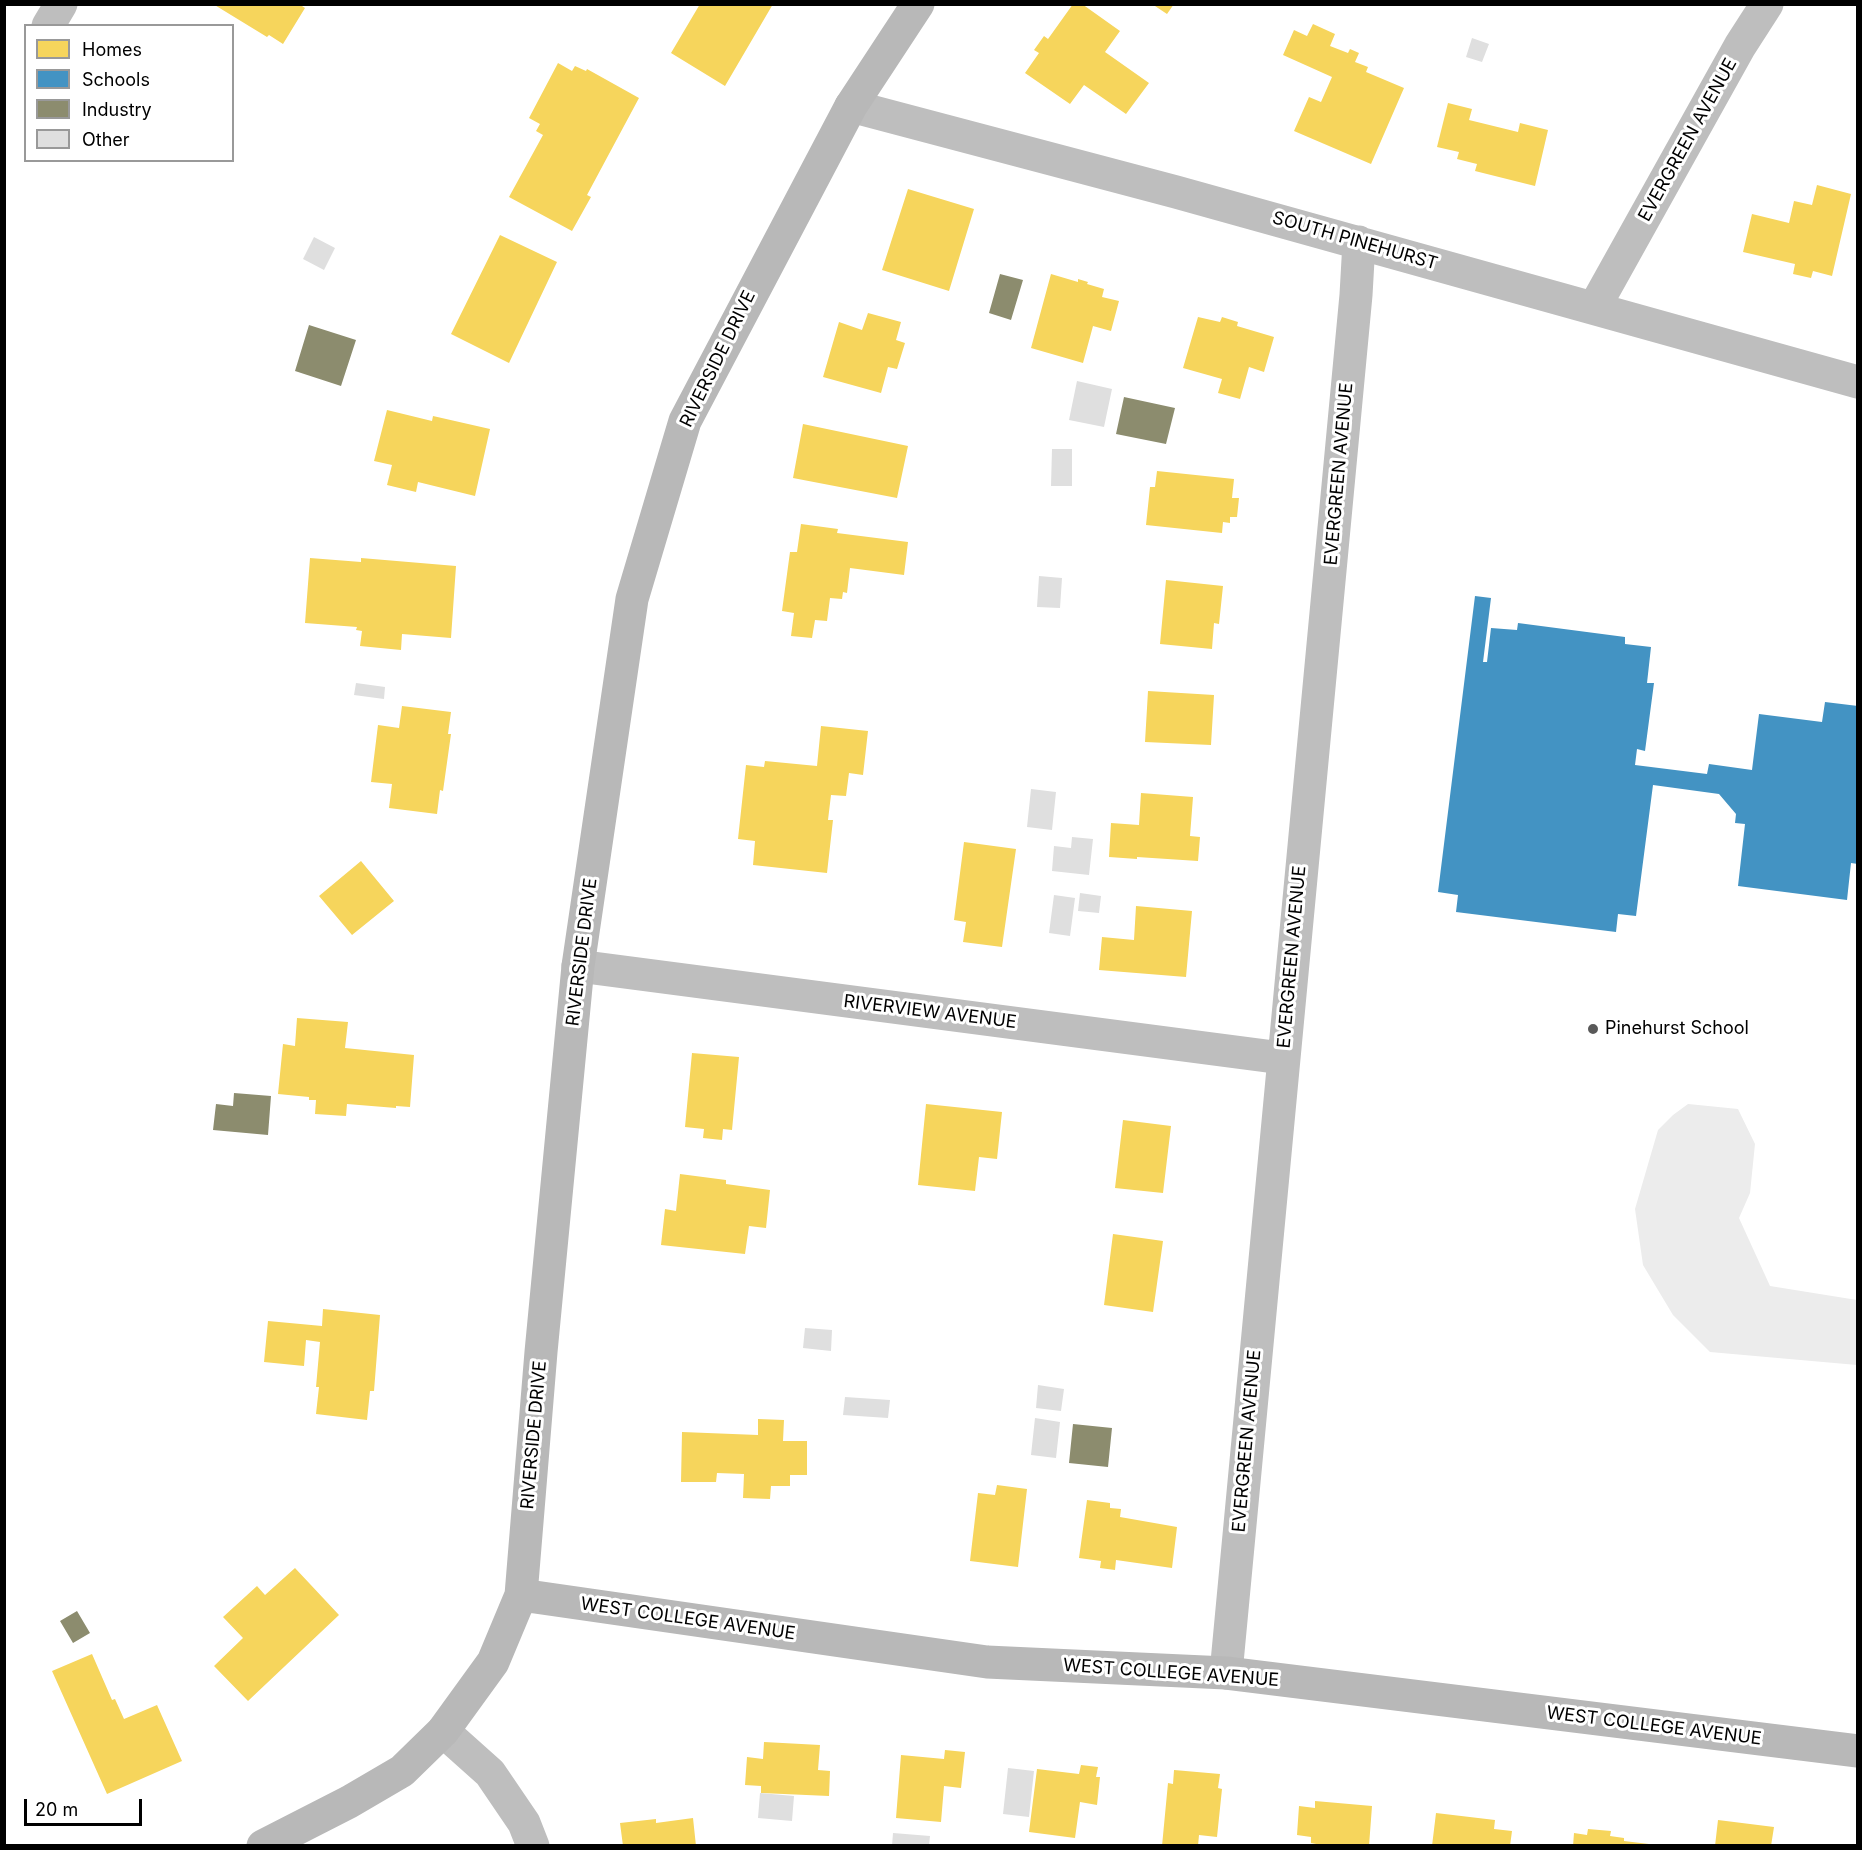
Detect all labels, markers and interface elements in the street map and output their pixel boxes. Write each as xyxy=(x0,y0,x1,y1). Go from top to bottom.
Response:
legend xyxy=(24,24,234,162)
text: Homes xyxy=(82,39,142,60)
street label: EVERGREEN AVENUE xyxy=(1634,55,1742,225)
text: Schools xyxy=(82,69,150,90)
text: Industry xyxy=(82,99,152,120)
text: Other xyxy=(82,129,130,150)
street label: SOUTH PINEHURST xyxy=(1270,207,1440,275)
street label: RIVERSIDE DRIVE xyxy=(676,287,760,431)
street label: EVERGREEN AVENUE xyxy=(1320,382,1358,566)
street label: EVERGREEN AVENUE xyxy=(1273,865,1311,1049)
street label: RIVERSIDE DRIVE xyxy=(562,877,602,1027)
street label: RIVERVIEW AVENUE xyxy=(842,991,1018,1033)
place label: Pinehurst School xyxy=(1605,1018,1749,1040)
marker: Pinehurst School xyxy=(1586,1022,1600,1036)
street label: EVERGREEN AVENUE xyxy=(1228,1349,1266,1533)
street label: RIVERSIDE DRIVE xyxy=(517,1360,551,1510)
street label: WEST COLLEGE AVENUE xyxy=(579,1593,797,1645)
street label: WEST COLLEGE AVENUE xyxy=(1062,1655,1280,1691)
street label: WEST COLLEGE AVENUE xyxy=(1545,1702,1763,1750)
scale bar xyxy=(27,1787,146,1825)
text: 20 m xyxy=(35,1799,78,1820)

